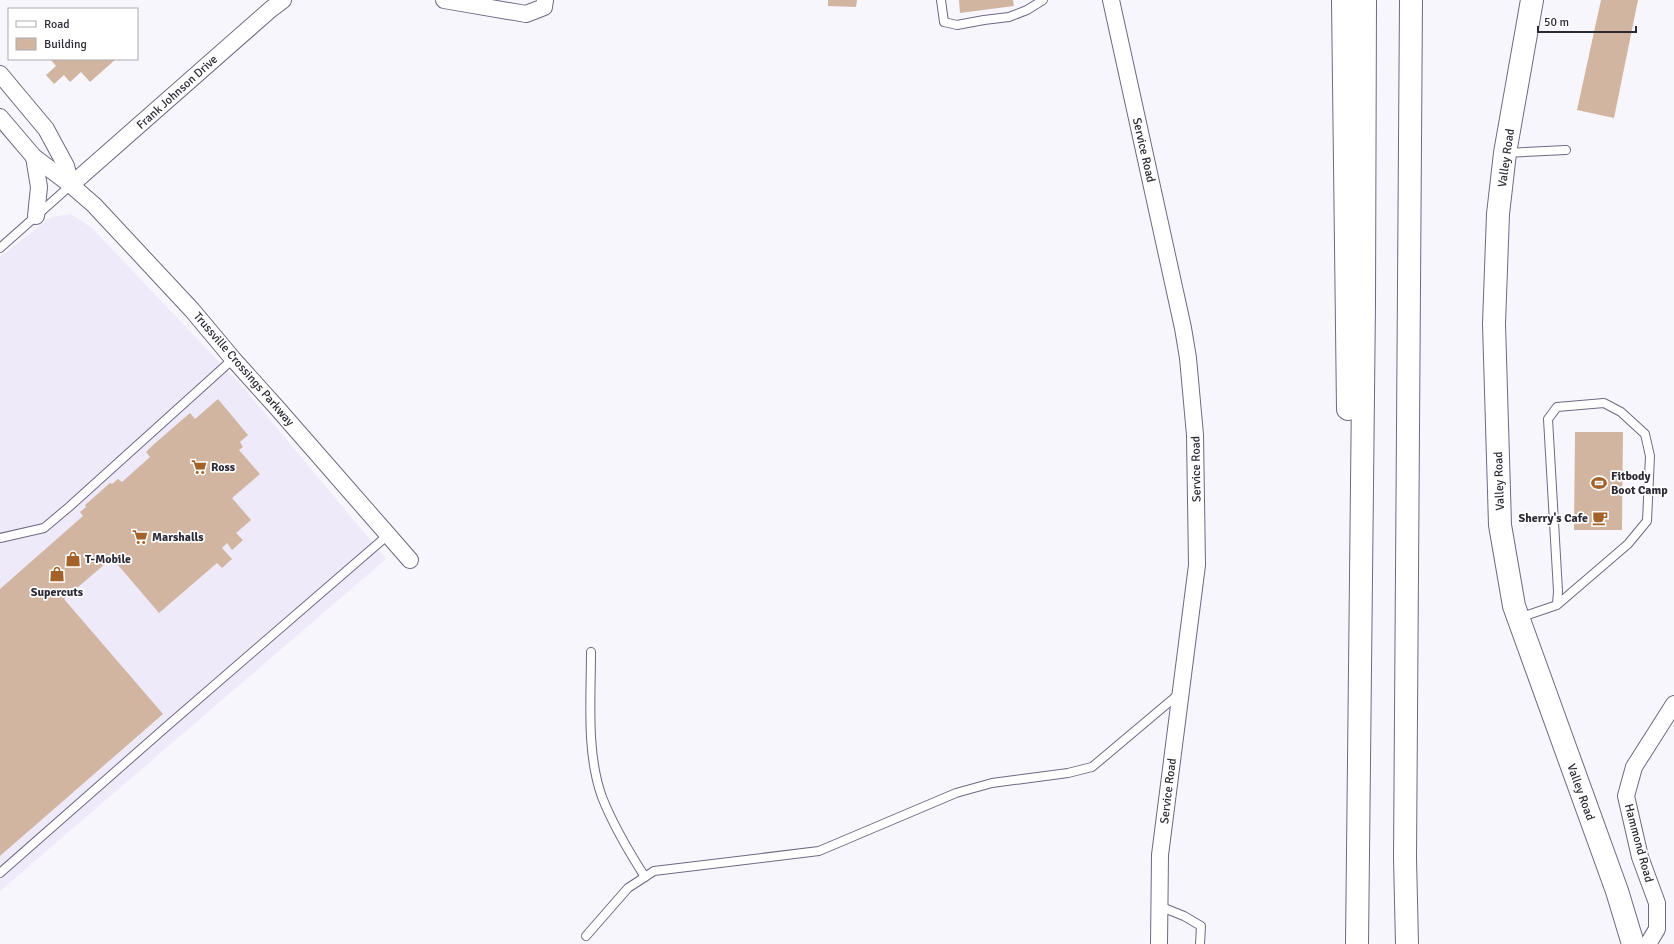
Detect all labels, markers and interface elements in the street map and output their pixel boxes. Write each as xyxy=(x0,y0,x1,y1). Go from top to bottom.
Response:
legend xyxy=(8,8,138,60)
scale bar xyxy=(1538,8,1636,34)
text: 50 m xyxy=(1544,15,1569,30)
text: Road xyxy=(44,17,70,32)
text: Building xyxy=(44,37,87,52)
street label: Frank Johnson Drive xyxy=(134,52,221,133)
street label: Service Road xyxy=(1129,116,1158,184)
street label: Valley Road xyxy=(1495,128,1518,188)
street label: Trussville Crossings Parkway xyxy=(190,309,297,430)
street label: Service Road xyxy=(1188,436,1205,502)
street label: Valley Road xyxy=(1491,451,1508,511)
supermarket icon: Ross xyxy=(190,458,208,476)
place label: Ross xyxy=(211,460,236,475)
place label: Fitbody Boot Camp xyxy=(1611,469,1668,498)
sports icon: Fitbody Boot Camp xyxy=(1590,474,1608,492)
cafe icon: Sherry's Cafe xyxy=(1591,509,1609,527)
place label: Sherry's Cafe xyxy=(1519,511,1588,526)
supermarket icon: Marshalls xyxy=(131,528,149,546)
place label: Marshalls xyxy=(152,530,204,545)
shop icon: T-Mobile xyxy=(64,550,82,568)
place label: T-Mobile xyxy=(85,552,131,567)
shop icon: Supercuts xyxy=(48,565,66,583)
place label: Supercuts xyxy=(31,585,84,600)
street label: Service Road xyxy=(1157,757,1180,825)
street label: Valley Road xyxy=(1563,762,1598,823)
street label: Hammond Road xyxy=(1621,802,1656,884)

